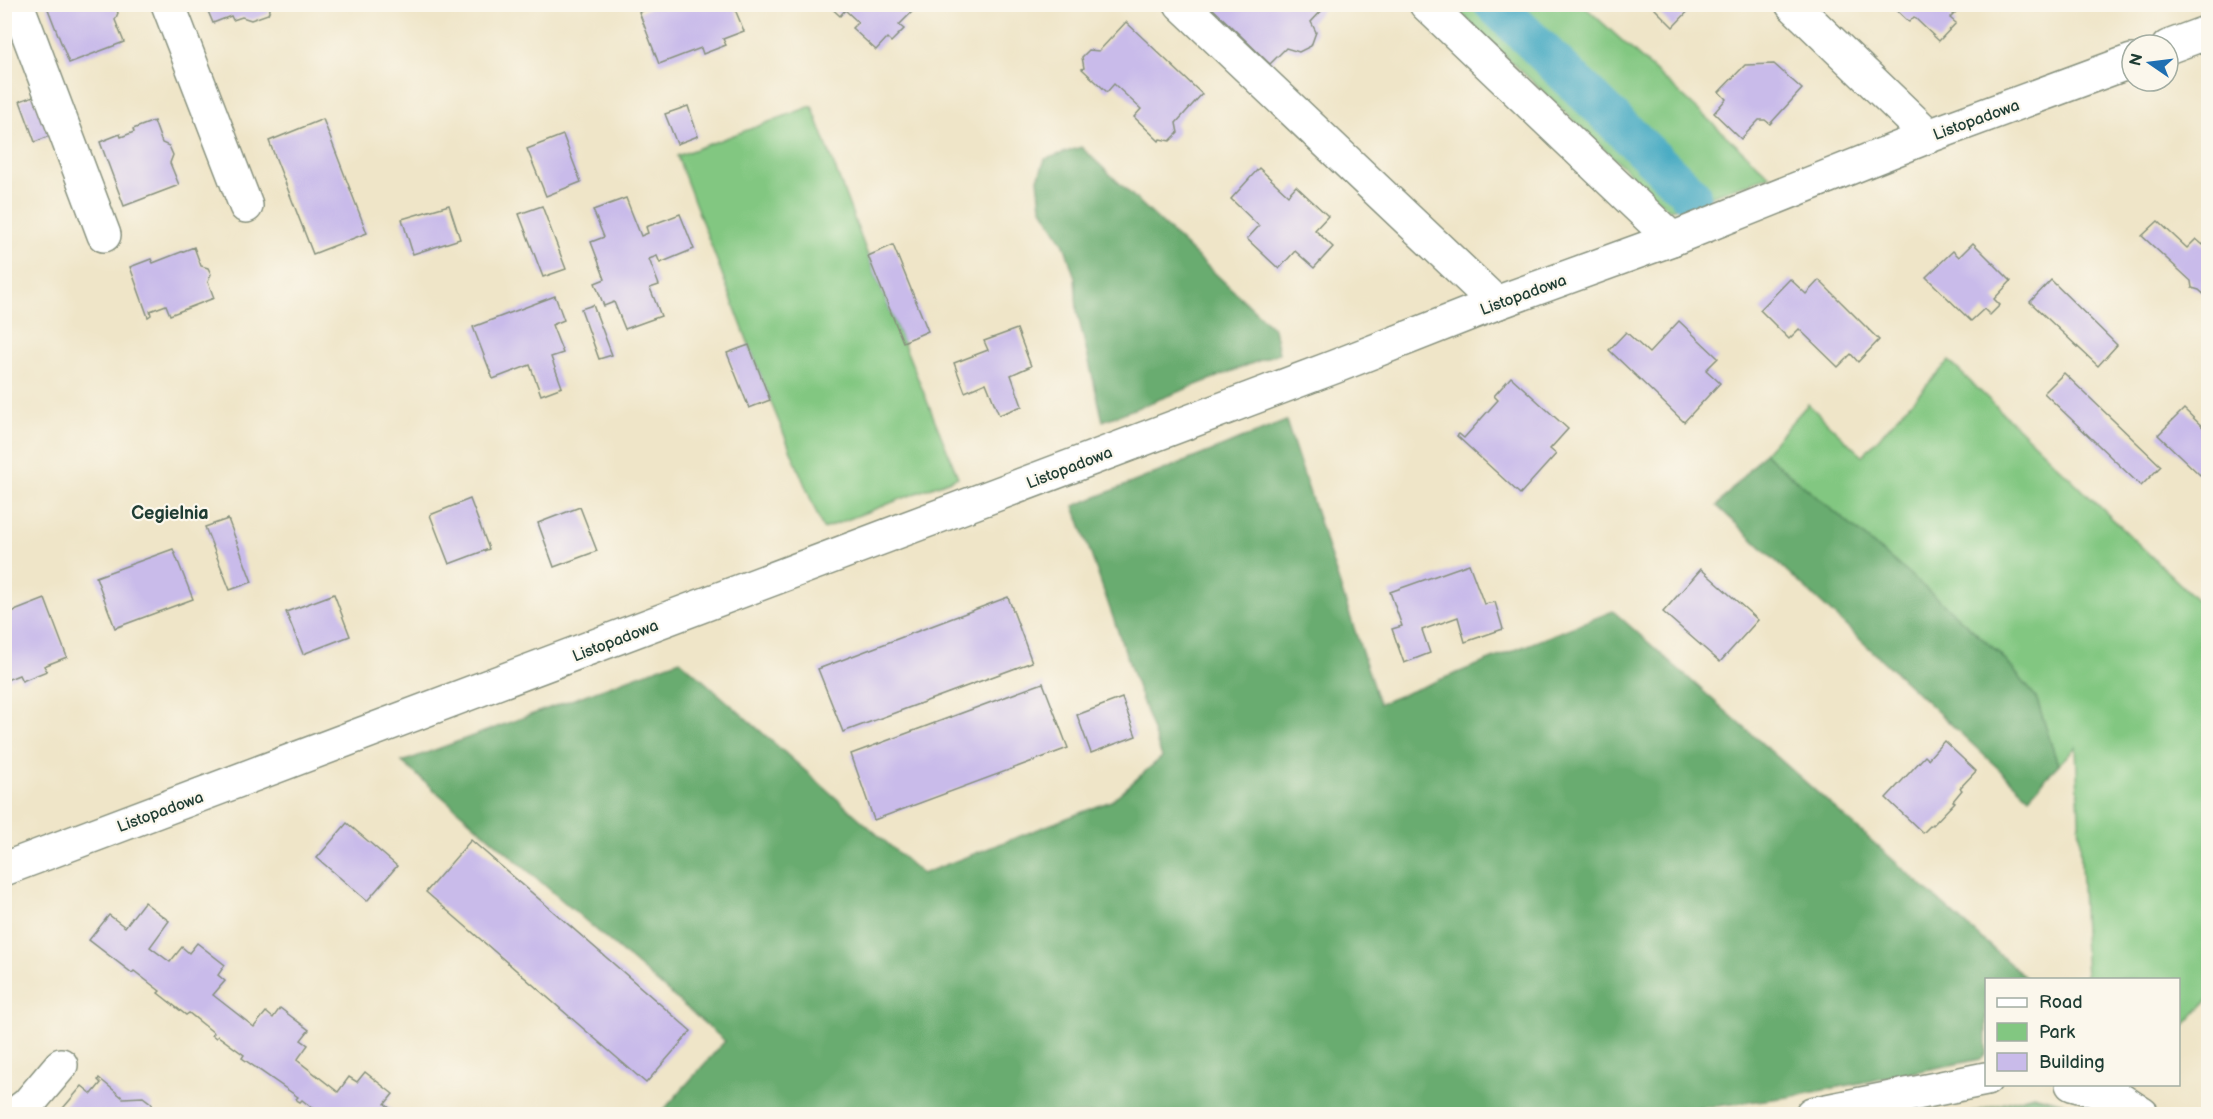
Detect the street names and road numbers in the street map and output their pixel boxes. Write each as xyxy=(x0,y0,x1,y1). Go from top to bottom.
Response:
street label: Listopadowa xyxy=(1931,96,2022,145)
street label: Listopadowa xyxy=(1478,271,1569,320)
street label: Listopadowa xyxy=(1024,443,1115,493)
street label: Listopadowa xyxy=(570,616,661,666)
street label: Listopadowa xyxy=(115,788,206,837)

